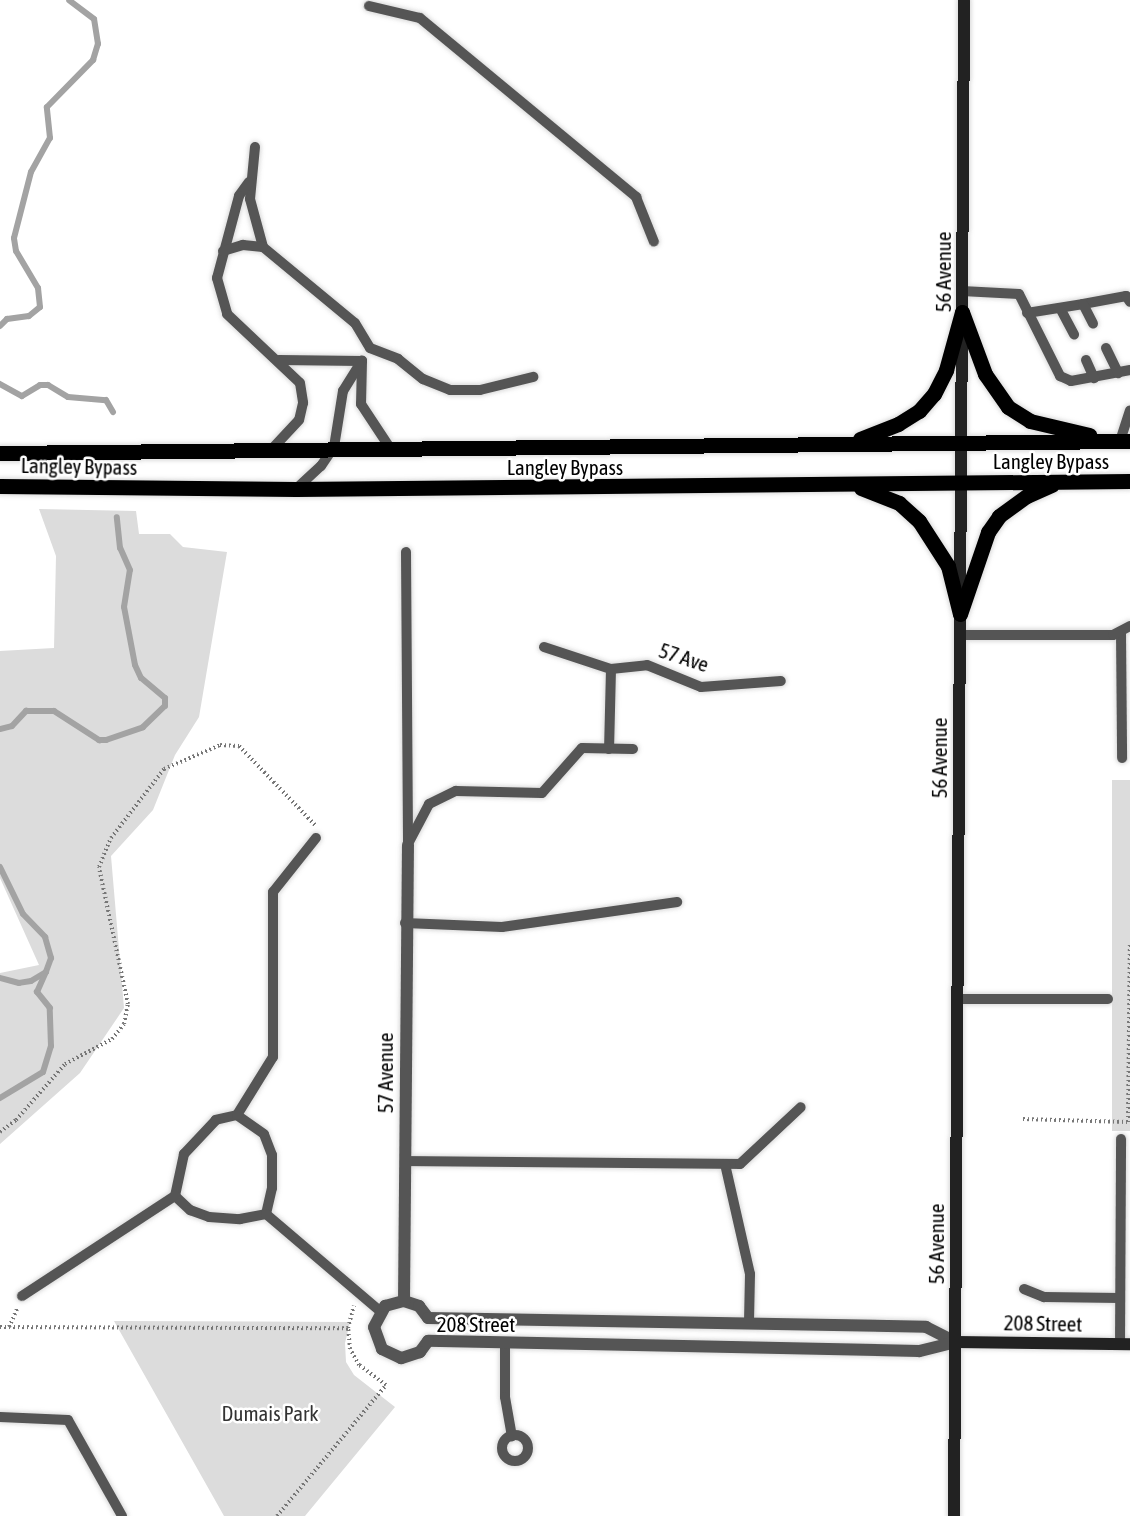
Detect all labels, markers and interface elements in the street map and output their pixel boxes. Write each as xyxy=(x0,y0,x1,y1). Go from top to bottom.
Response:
street label: 56 Avenue xyxy=(930,232,956,312)
street label: Langley Bypass xyxy=(993,448,1109,474)
street label: Langley Bypass xyxy=(21,452,137,480)
street label: Langley Bypass xyxy=(507,454,623,480)
street label: 57 Ave xyxy=(656,637,712,677)
street label: 56 Avenue xyxy=(926,718,952,798)
street label: 57 Avenue xyxy=(372,1033,398,1113)
street label: 56 Avenue xyxy=(923,1204,949,1284)
street label: 208 Street xyxy=(1004,1310,1082,1336)
street label: 208 Street xyxy=(437,1311,515,1337)
park label: Dumais Park xyxy=(222,1400,318,1426)

